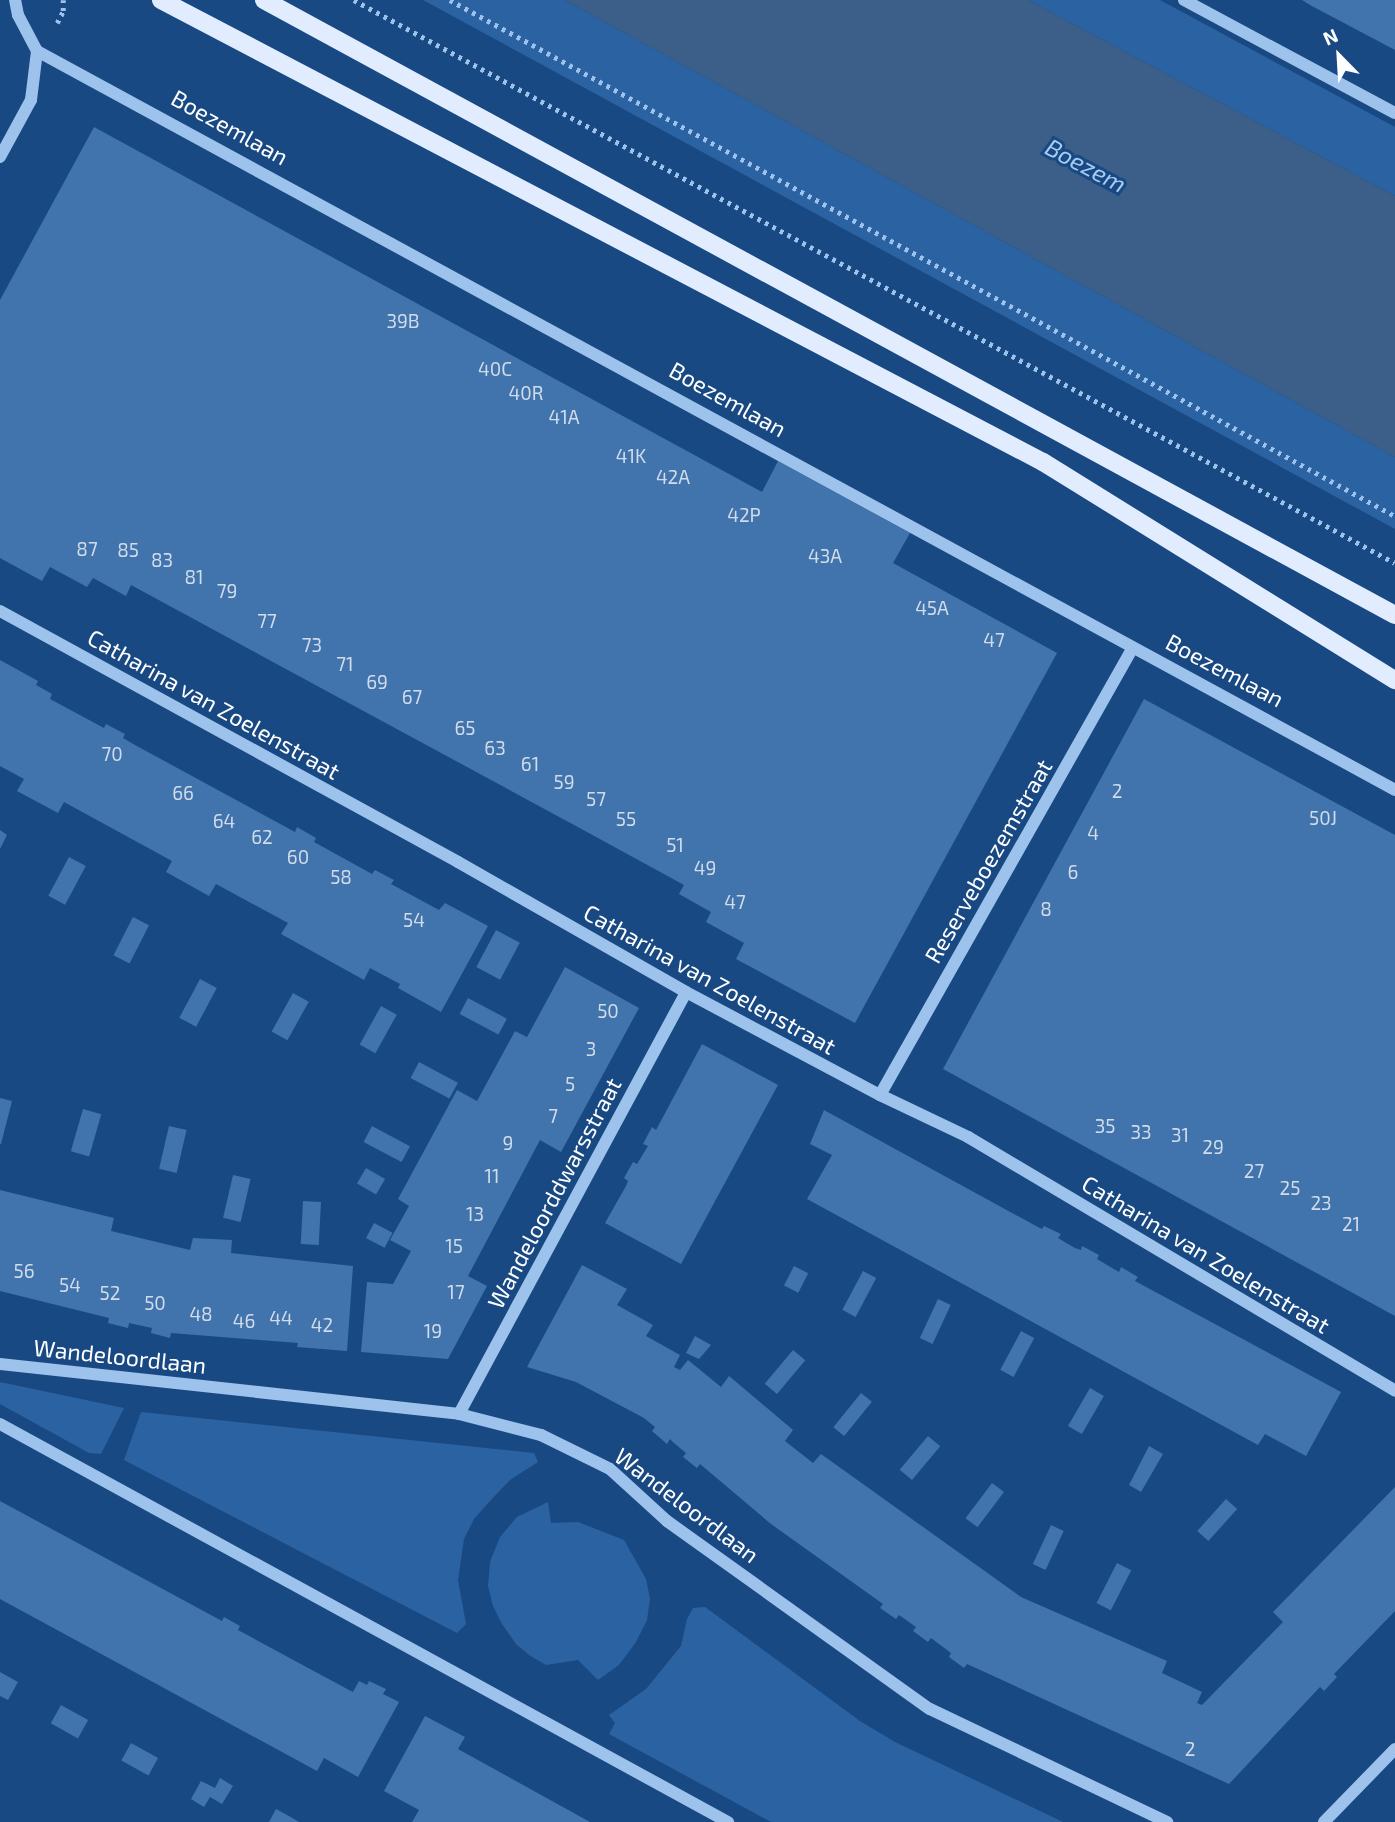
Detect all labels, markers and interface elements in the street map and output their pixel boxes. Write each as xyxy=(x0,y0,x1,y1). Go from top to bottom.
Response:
north arrow xyxy=(1304,21,1374,91)
text: N xyxy=(1319,23,1341,50)
street label: Boezemlaan xyxy=(167,84,293,170)
water label: Boezem xyxy=(1041,132,1131,198)
house number: 39B xyxy=(386,310,420,332)
street label: Boezemlaan xyxy=(665,356,791,442)
house number: 40C xyxy=(478,358,512,380)
house number: 40R xyxy=(509,382,543,404)
house number: 41A xyxy=(548,406,580,428)
house number: 41K xyxy=(616,445,646,467)
house number: 42A xyxy=(656,466,690,488)
house number: 42P xyxy=(727,504,761,526)
house number: 87 xyxy=(76,538,98,560)
house number: 85 xyxy=(117,539,139,561)
house number: 43A xyxy=(808,545,842,567)
house number: 83 xyxy=(151,549,173,571)
house number: 81 xyxy=(184,566,204,588)
house number: 79 xyxy=(217,580,237,602)
house number: 45A xyxy=(915,597,949,619)
house number: 77 xyxy=(257,610,277,632)
street label: Catharina van Zoelenstraat xyxy=(83,623,345,785)
street label: Boezemlaan xyxy=(1161,627,1289,713)
house number: 47 xyxy=(983,629,1005,651)
house number: 73 xyxy=(302,634,322,656)
house number: 71 xyxy=(336,653,354,675)
house number: 69 xyxy=(366,671,388,693)
house number: 67 xyxy=(402,686,422,708)
house number: 65 xyxy=(454,717,476,739)
house number: 63 xyxy=(484,737,506,759)
house number: 70 xyxy=(101,743,123,765)
house number: 61 xyxy=(521,753,539,775)
street label: Reserveboezemstraat xyxy=(918,754,1058,968)
house number: 59 xyxy=(553,771,575,793)
house number: 2 xyxy=(1112,780,1122,802)
house number: 66 xyxy=(172,782,194,804)
house number: 57 xyxy=(586,788,606,810)
house number: 50J xyxy=(1309,807,1337,829)
house number: 55 xyxy=(616,808,636,830)
house number: 64 xyxy=(213,810,235,832)
house number: 4 xyxy=(1087,822,1099,844)
house number: 62 xyxy=(251,826,273,848)
house number: 51 xyxy=(666,834,684,856)
house number: 60 xyxy=(287,846,309,868)
house number: 49 xyxy=(694,857,716,879)
house number: 6 xyxy=(1068,861,1078,883)
house number: 58 xyxy=(330,866,352,888)
house number: 47 xyxy=(724,891,746,913)
street label: Catharina van Zoelenstraat xyxy=(579,898,841,1060)
house number: 8 xyxy=(1040,898,1052,920)
house number: 54 xyxy=(403,909,425,931)
house number: 50 xyxy=(597,1000,619,1022)
house number: 3 xyxy=(586,1038,596,1060)
street label: Wandeloorddwarsstraat xyxy=(481,1073,627,1313)
house number: 5 xyxy=(565,1073,575,1095)
house number: 7 xyxy=(548,1105,558,1127)
house number: 35 xyxy=(1095,1115,1115,1137)
house number: 33 xyxy=(1130,1121,1152,1143)
house number: 31 xyxy=(1171,1124,1189,1146)
house number: 9 xyxy=(503,1132,513,1154)
house number: 29 xyxy=(1202,1136,1224,1158)
house number: 27 xyxy=(1244,1160,1264,1182)
house number: 11 xyxy=(484,1165,500,1187)
street label: Catharina van Zoelenstraat xyxy=(1077,1169,1335,1339)
house number: 25 xyxy=(1280,1177,1300,1199)
house number: 23 xyxy=(1310,1192,1332,1214)
house number: 13 xyxy=(466,1203,484,1225)
house number: 21 xyxy=(1342,1213,1360,1235)
house number: 15 xyxy=(445,1235,463,1257)
house number: 56 xyxy=(13,1260,35,1282)
house number: 54 xyxy=(59,1274,81,1296)
house number: 17 xyxy=(447,1281,465,1303)
house number: 52 xyxy=(100,1282,120,1304)
house number: 50 xyxy=(144,1292,166,1314)
house number: 48 xyxy=(189,1303,213,1325)
house number: 44 xyxy=(269,1307,293,1329)
house number: 46 xyxy=(233,1310,255,1332)
house number: 42 xyxy=(311,1314,333,1336)
house number: 19 xyxy=(424,1320,442,1342)
street label: Wandeloordlaan xyxy=(32,1333,208,1379)
street label: Wandeloordlaan xyxy=(609,1442,765,1568)
house number: 2 xyxy=(1185,1738,1195,1760)

